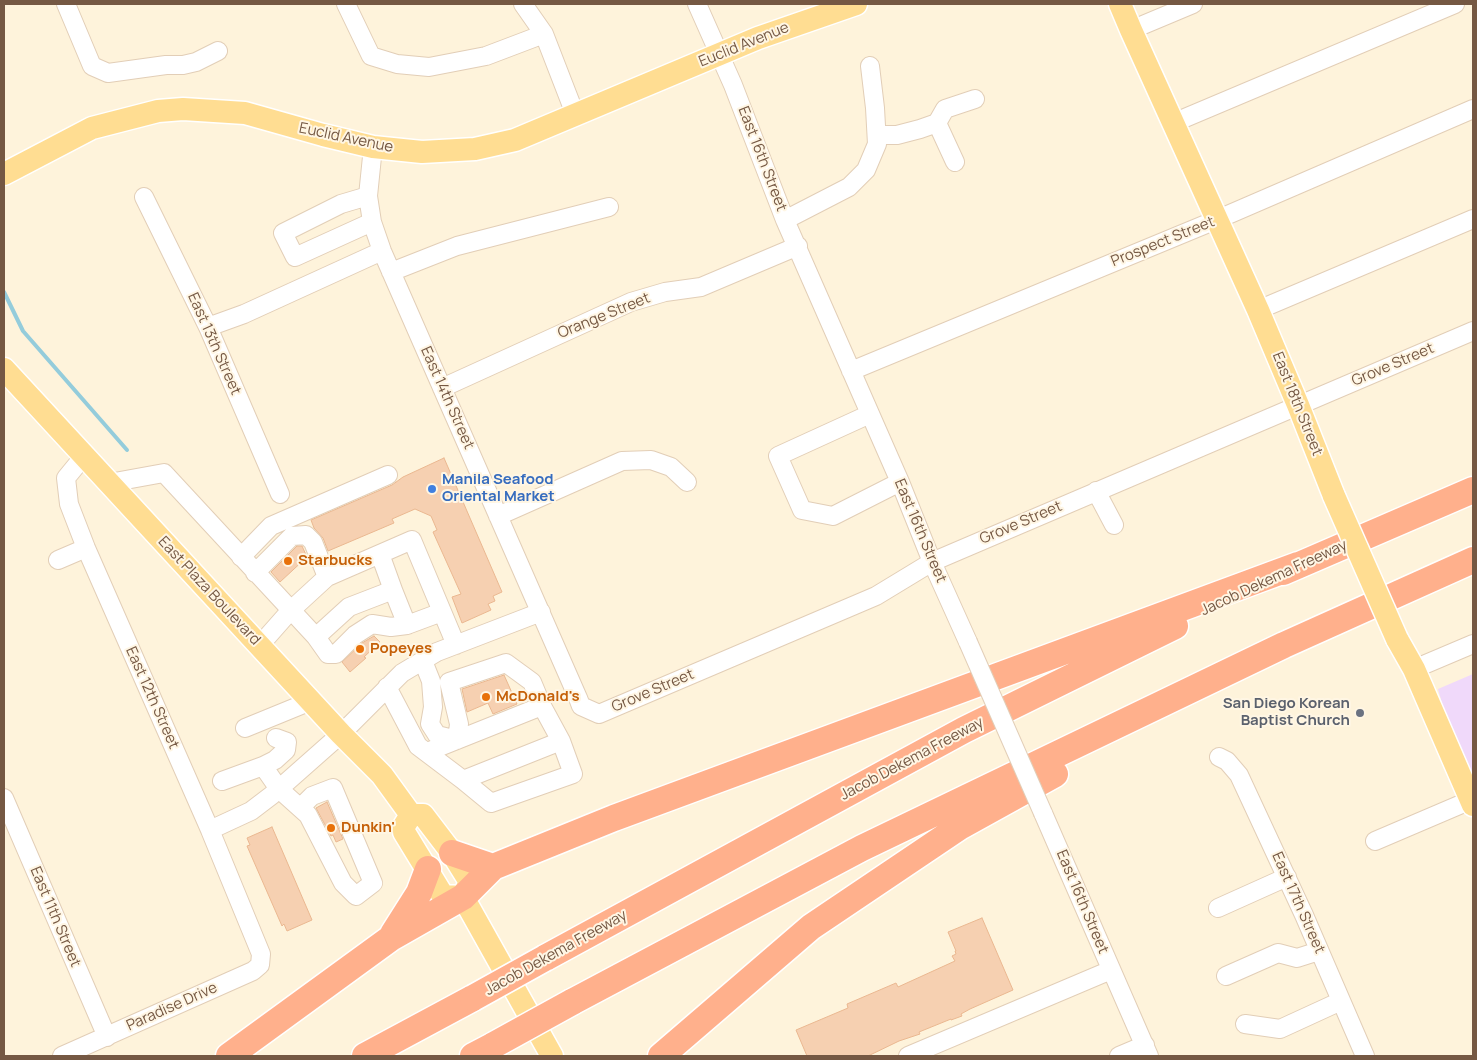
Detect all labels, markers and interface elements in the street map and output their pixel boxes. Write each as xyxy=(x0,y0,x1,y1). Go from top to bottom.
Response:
street label: Euclid Avenue xyxy=(696,19,792,71)
street label: East 16th Street xyxy=(734,104,790,214)
street label: Euclid Avenue xyxy=(297,119,395,157)
street label: Prospect Street xyxy=(1109,213,1217,271)
street label: Orange Street xyxy=(555,289,653,343)
street label: East 13th Street xyxy=(183,290,245,398)
street label: Grove Street xyxy=(1349,340,1437,390)
street label: East 14th Street xyxy=(416,344,478,452)
street label: East 18th Street xyxy=(1268,349,1326,459)
place label: Manila Seafood Oriental Market xyxy=(442,471,555,506)
street label: East 16th Street xyxy=(890,476,950,586)
marker: Manila Seafood Oriental Market xyxy=(426,483,438,495)
street label: Grove Street xyxy=(977,498,1065,548)
street label: East Plaza Boulevard xyxy=(154,533,264,649)
street label: Jacob Dekema Freeway xyxy=(1198,536,1350,620)
place label: Starbucks xyxy=(298,552,372,570)
marker: Starbucks xyxy=(282,555,294,567)
place label: Popeyes xyxy=(370,640,432,658)
marker: Popeyes xyxy=(354,643,366,655)
street label: East 12th Street xyxy=(121,644,183,752)
street label: Grove Street xyxy=(609,666,697,716)
place label: McDonald's xyxy=(496,688,580,706)
marker: McDonald's xyxy=(480,691,492,703)
place label: San Diego Korean Baptist Church xyxy=(1223,695,1350,730)
marker: San Diego Korean Baptist Church xyxy=(1354,707,1366,719)
street label: Jacob Dekema Freeway xyxy=(837,714,987,804)
place label: Dunkin' xyxy=(341,819,395,837)
marker: Dunkin' xyxy=(325,822,337,834)
street label: East 16th Street xyxy=(1052,847,1112,957)
street label: East 17th Street xyxy=(1268,849,1328,957)
street label: East 11th Street xyxy=(26,864,84,970)
street label: Jacob Dekema Freeway xyxy=(482,906,630,1000)
street label: Paradise Drive xyxy=(124,979,220,1035)

